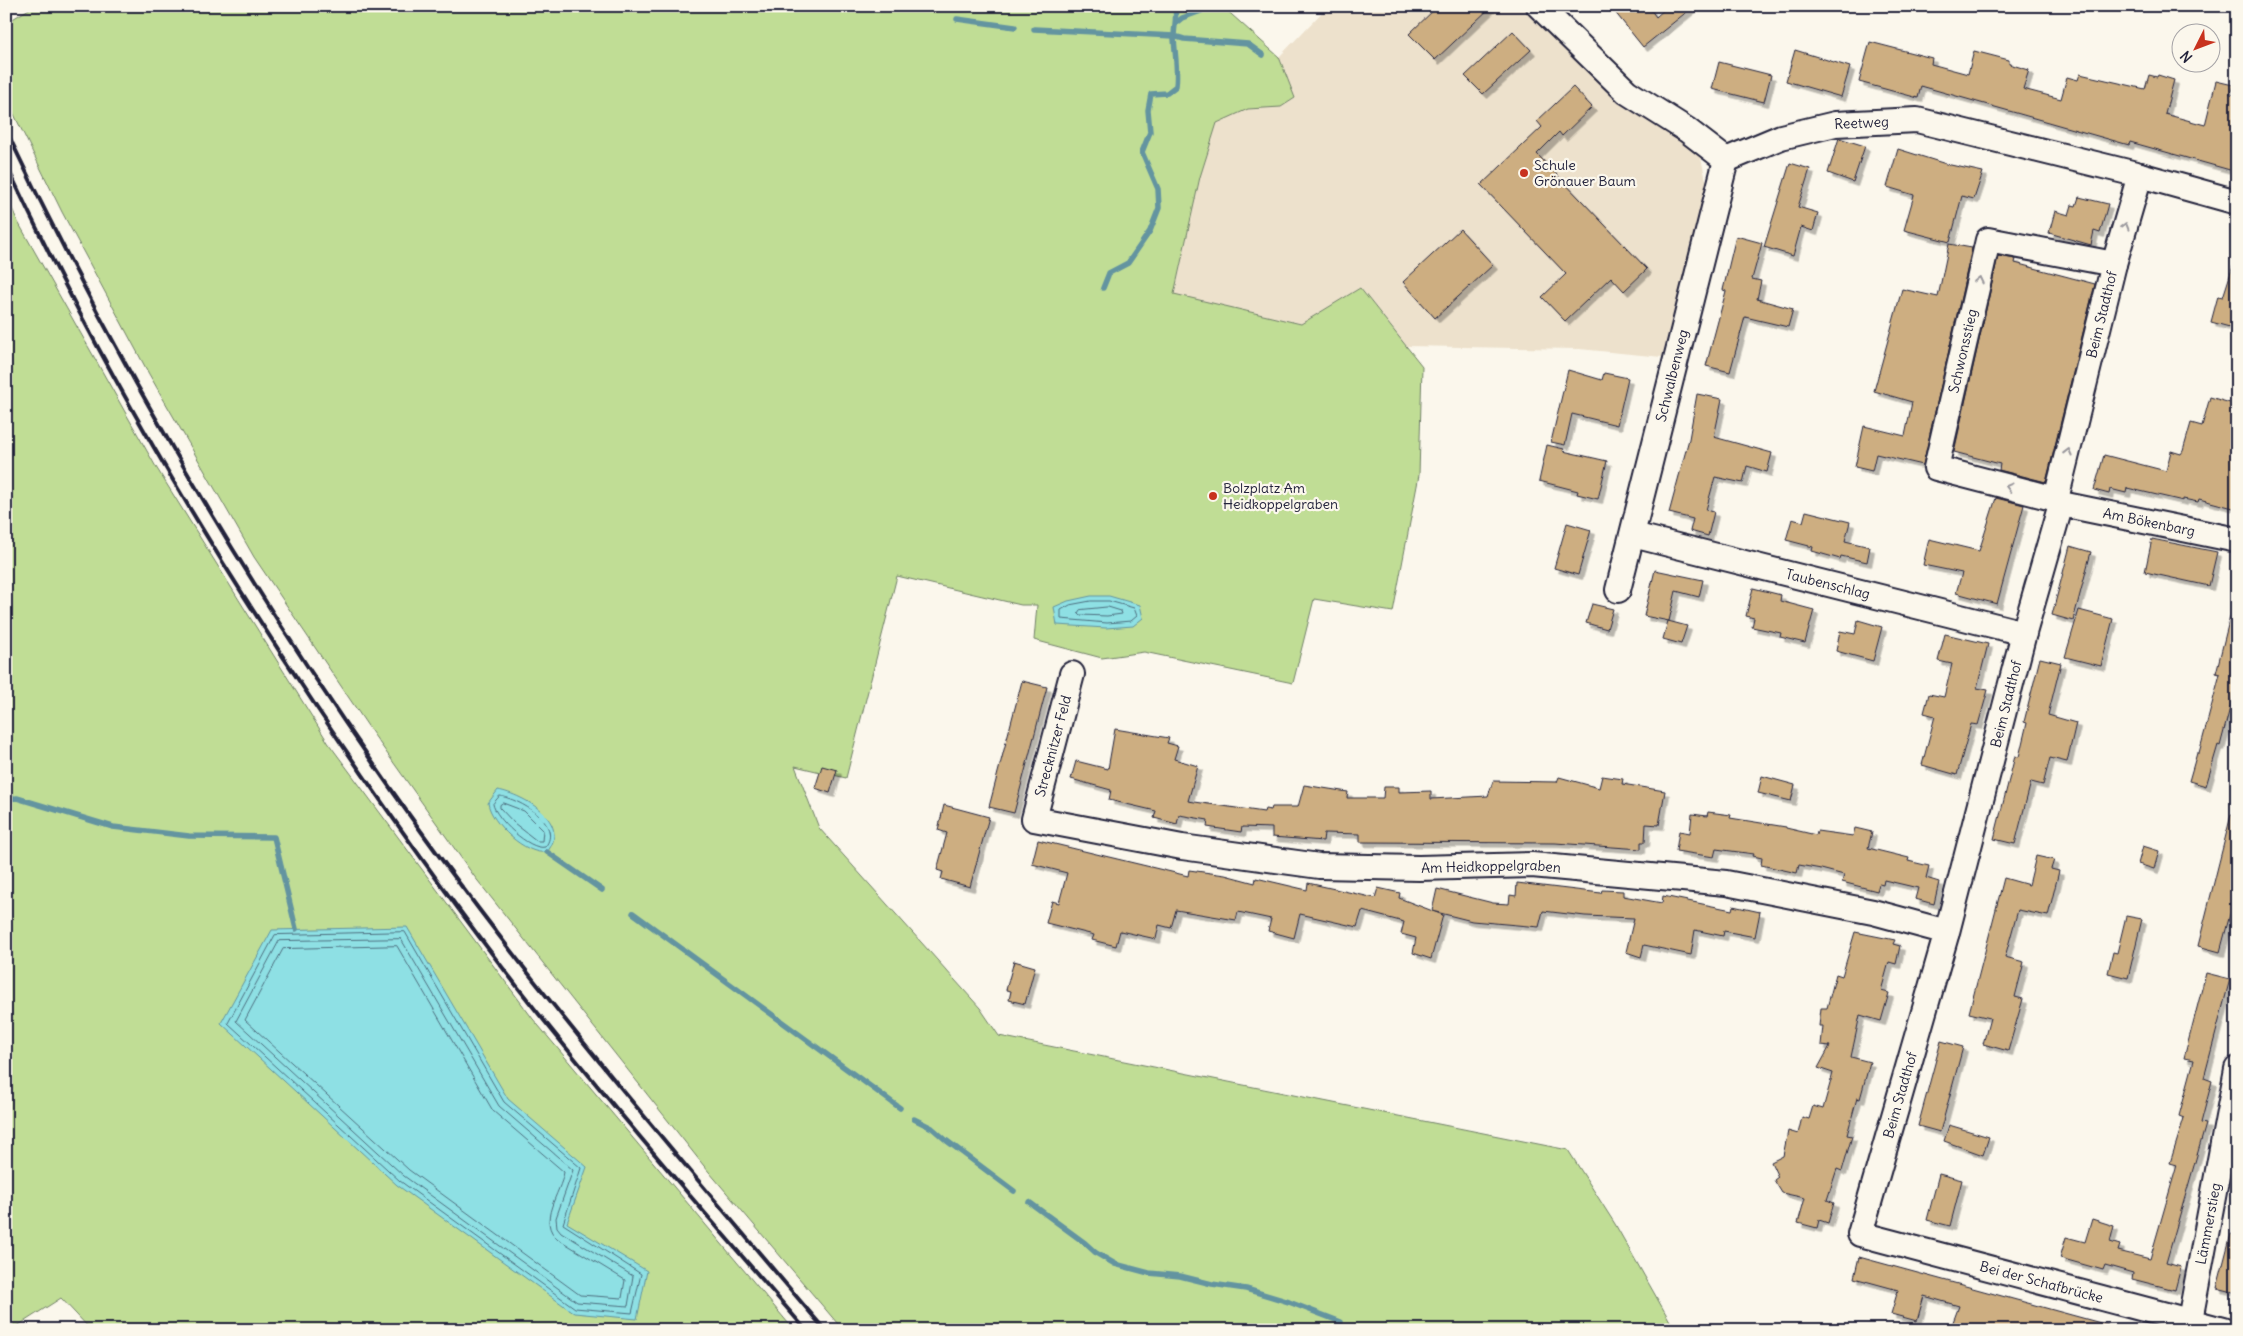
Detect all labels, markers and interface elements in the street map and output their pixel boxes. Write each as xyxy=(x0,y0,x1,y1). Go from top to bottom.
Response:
north arrow xyxy=(2170,22,2220,72)
text: N xyxy=(2176,47,2196,66)
street label: Reetweg xyxy=(1834,112,1889,133)
place label: Schule Grönauer Baum xyxy=(1534,156,1636,190)
marker: Schule Grönauer Baum xyxy=(1518,167,1530,179)
one-way arrow xyxy=(2119,223,2129,231)
street label: Beim Stadthof xyxy=(2082,269,2121,360)
one-way arrow xyxy=(1973,275,1984,284)
street label: Schwonsstieg xyxy=(1944,307,1981,395)
street label: Schwalbenweg xyxy=(1652,328,1692,424)
one-way arrow xyxy=(2062,448,2072,456)
place label: Bolzplatz Am Heidkoppelgraben xyxy=(1223,479,1338,513)
one-way arrow xyxy=(2005,482,2013,492)
marker: Bolzplatz Am Heidkoppelgraben xyxy=(1207,490,1219,502)
street label: Am Bökenbarg xyxy=(2102,504,2197,540)
street label: Taubenschlag xyxy=(1784,565,1872,603)
street label: Beim Stadthof xyxy=(1986,658,2026,749)
street label: Strecknitzer Feld xyxy=(1031,693,1075,799)
street label: Am Heidkoppelgraben xyxy=(1421,856,1562,877)
street label: Beim Stadthof xyxy=(1879,1049,1921,1140)
street label: Lämmerstieg xyxy=(2192,1181,2225,1266)
street label: Bei der Schafbrücke xyxy=(1978,1257,2105,1307)

